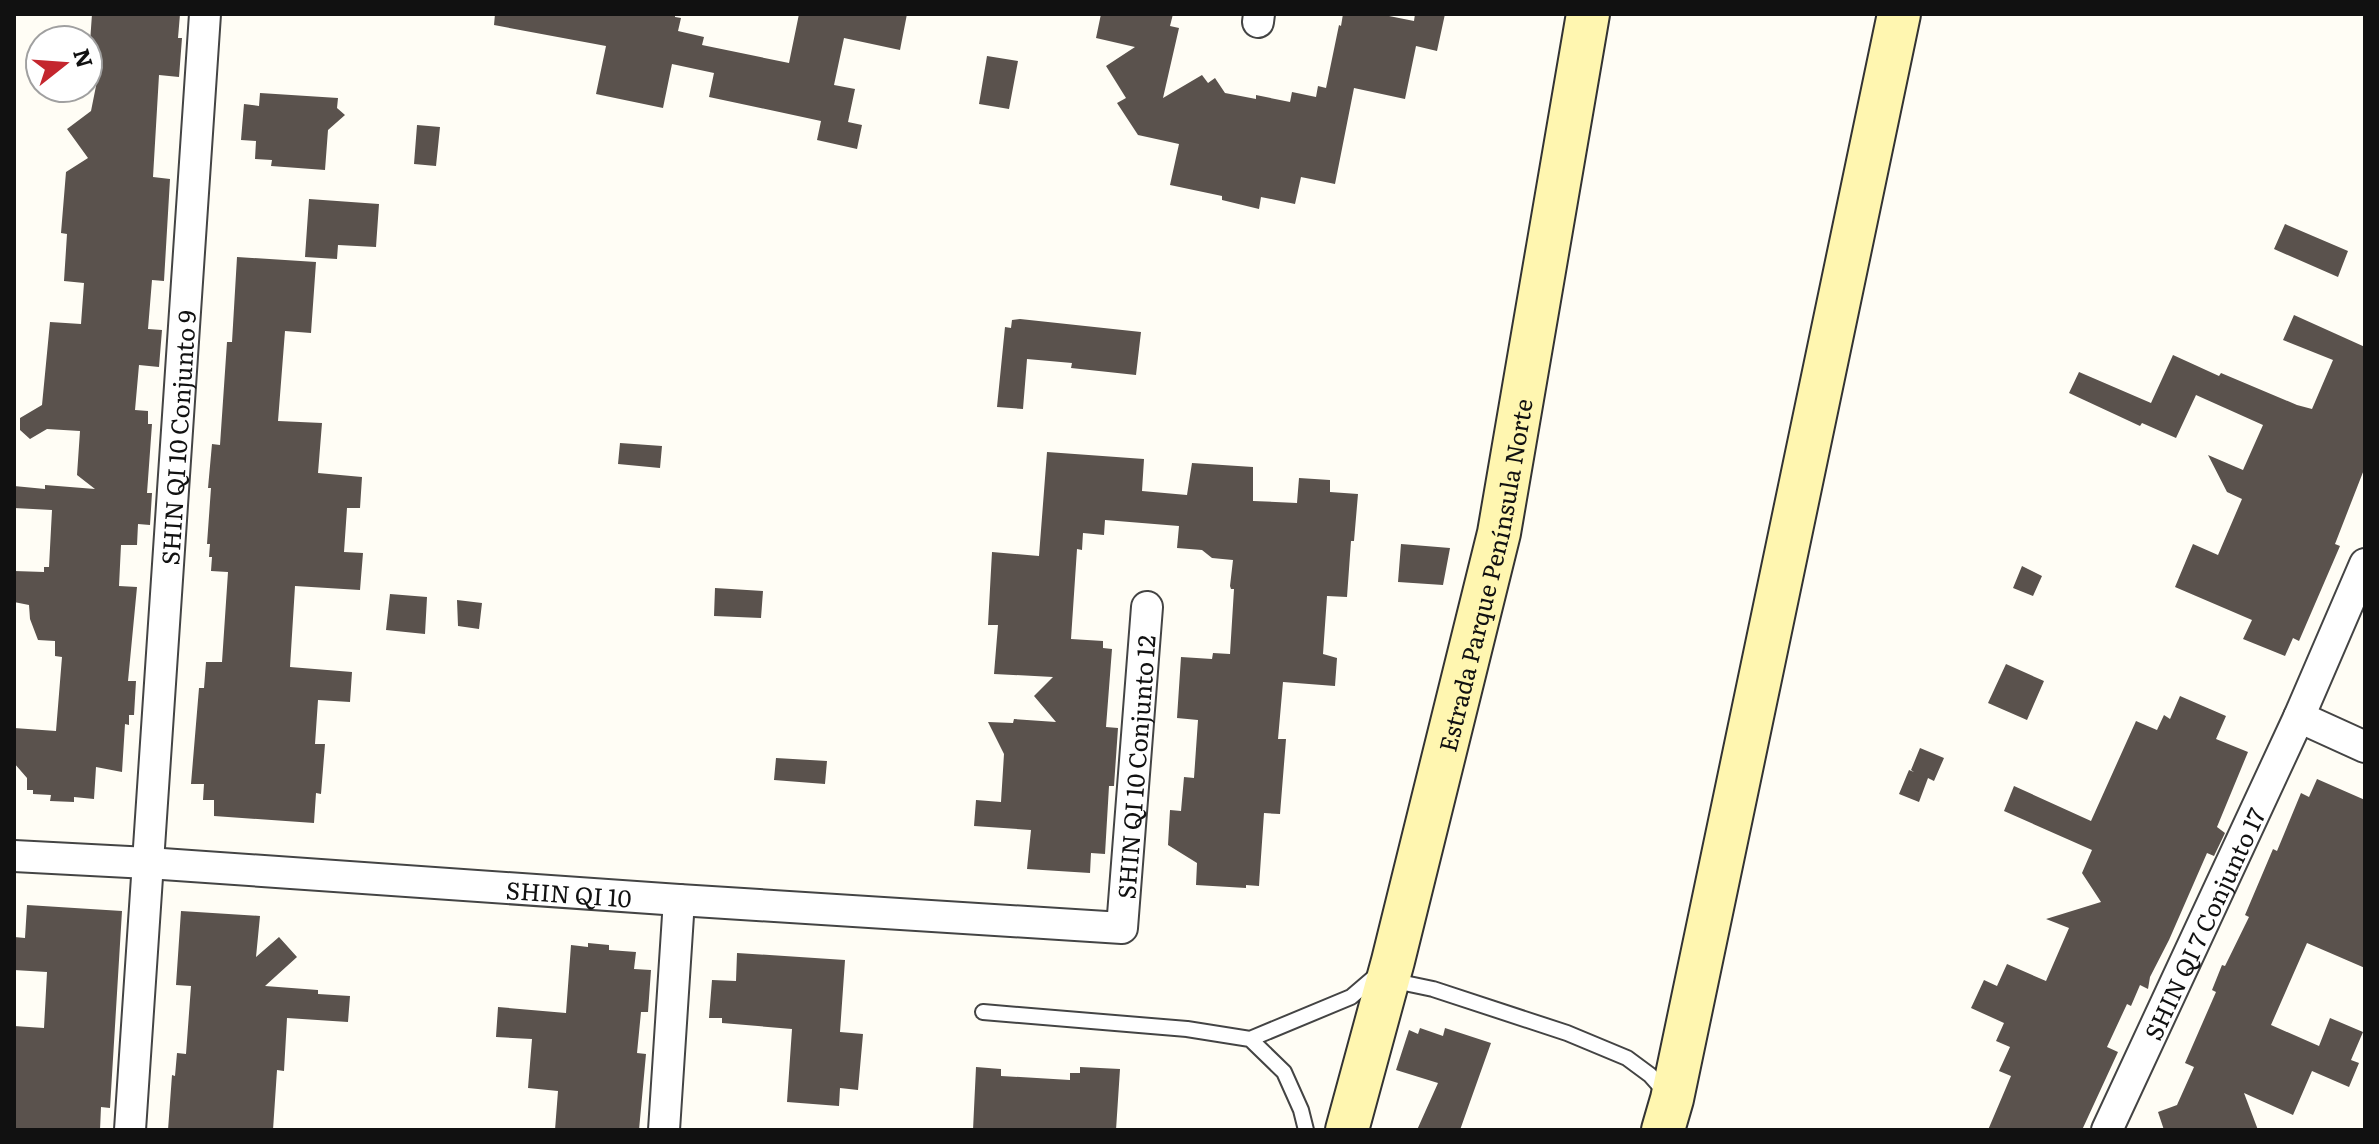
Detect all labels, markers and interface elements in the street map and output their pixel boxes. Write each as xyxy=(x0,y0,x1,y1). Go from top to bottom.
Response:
north arrow xyxy=(24,24,104,104)
text: N xyxy=(66,44,103,71)
street label: SHIN QI 10 Conjunto 9 xyxy=(151,309,203,566)
street label: Estrada Parque Península Norte xyxy=(1428,396,1539,755)
street label: SHIN QI 10 Conjunto 12 xyxy=(1107,634,1162,900)
street label: SHIN QI 7 Conjunto 17 xyxy=(2134,801,2272,1045)
street label: SHIN QI 10 xyxy=(505,870,633,914)

